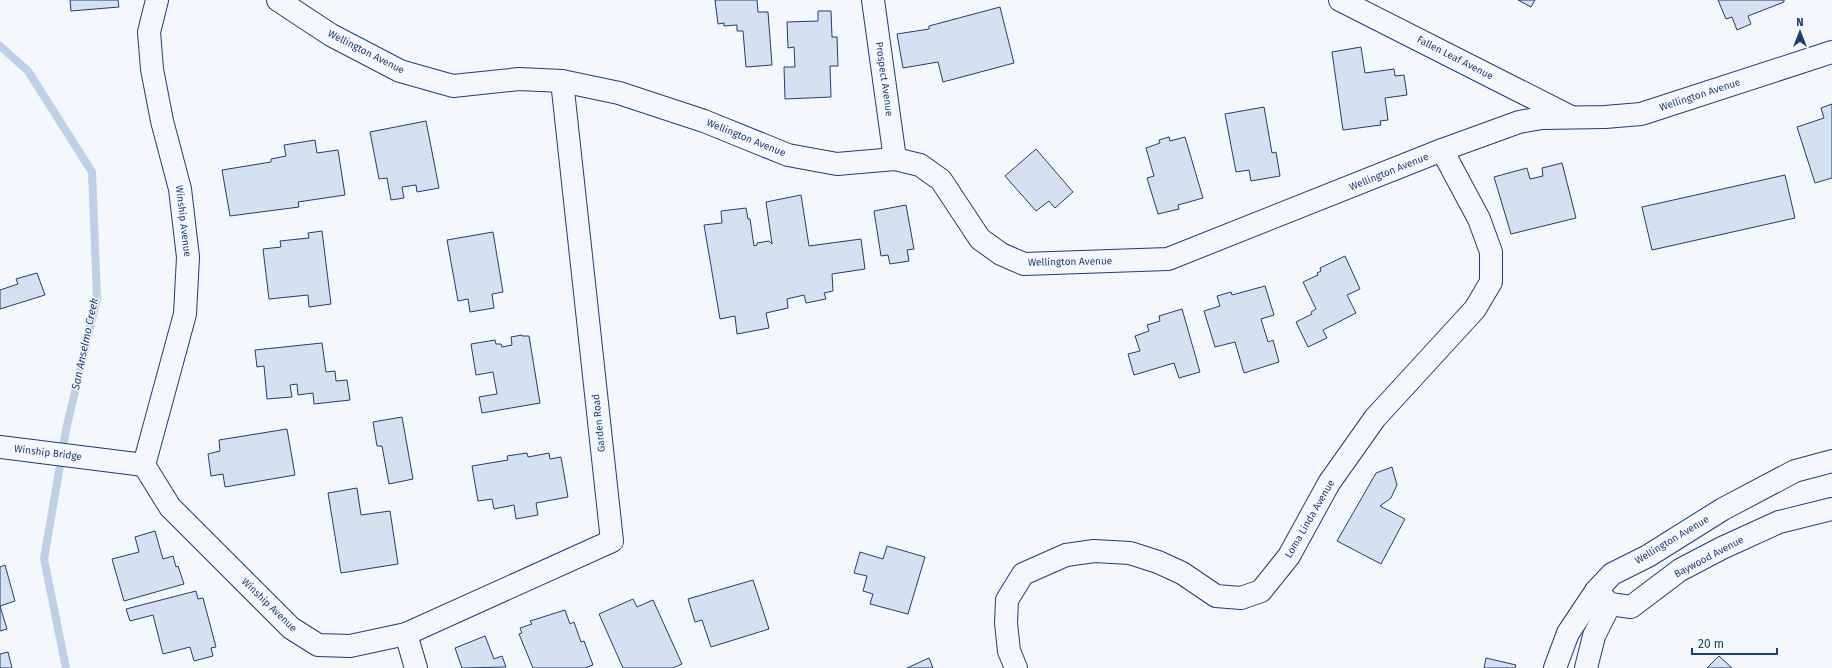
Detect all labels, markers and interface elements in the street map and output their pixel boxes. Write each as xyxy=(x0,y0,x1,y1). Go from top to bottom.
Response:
north arrow xyxy=(1780,12,1820,52)
text: N xyxy=(1796,16,1804,29)
street label: Wellington Avenue xyxy=(326,28,406,76)
street label: Fallen Leaf Avenue xyxy=(1415,34,1495,82)
street label: Prospect Avenue xyxy=(873,41,895,117)
street label: Wellington Avenue xyxy=(1658,76,1742,114)
street label: Wellington Avenue xyxy=(705,117,787,159)
street label: Wellington Avenue xyxy=(1348,151,1430,193)
street label: Winship Avenue xyxy=(173,184,193,258)
street label: Wellington Avenue xyxy=(1028,255,1112,269)
water label: San Anselmo Creek xyxy=(69,297,101,392)
street label: Garden Road xyxy=(590,393,608,453)
street label: Winship Bridge xyxy=(13,443,83,463)
street label: Loma Linda Avenue xyxy=(1283,478,1337,560)
street label: Wellington Avenue xyxy=(1633,513,1711,567)
street label: Baywood Avenue xyxy=(1672,534,1746,580)
street label: Winship Avenue xyxy=(239,576,299,634)
scale bar xyxy=(1692,630,1777,656)
text: 20 m xyxy=(1698,637,1724,651)

